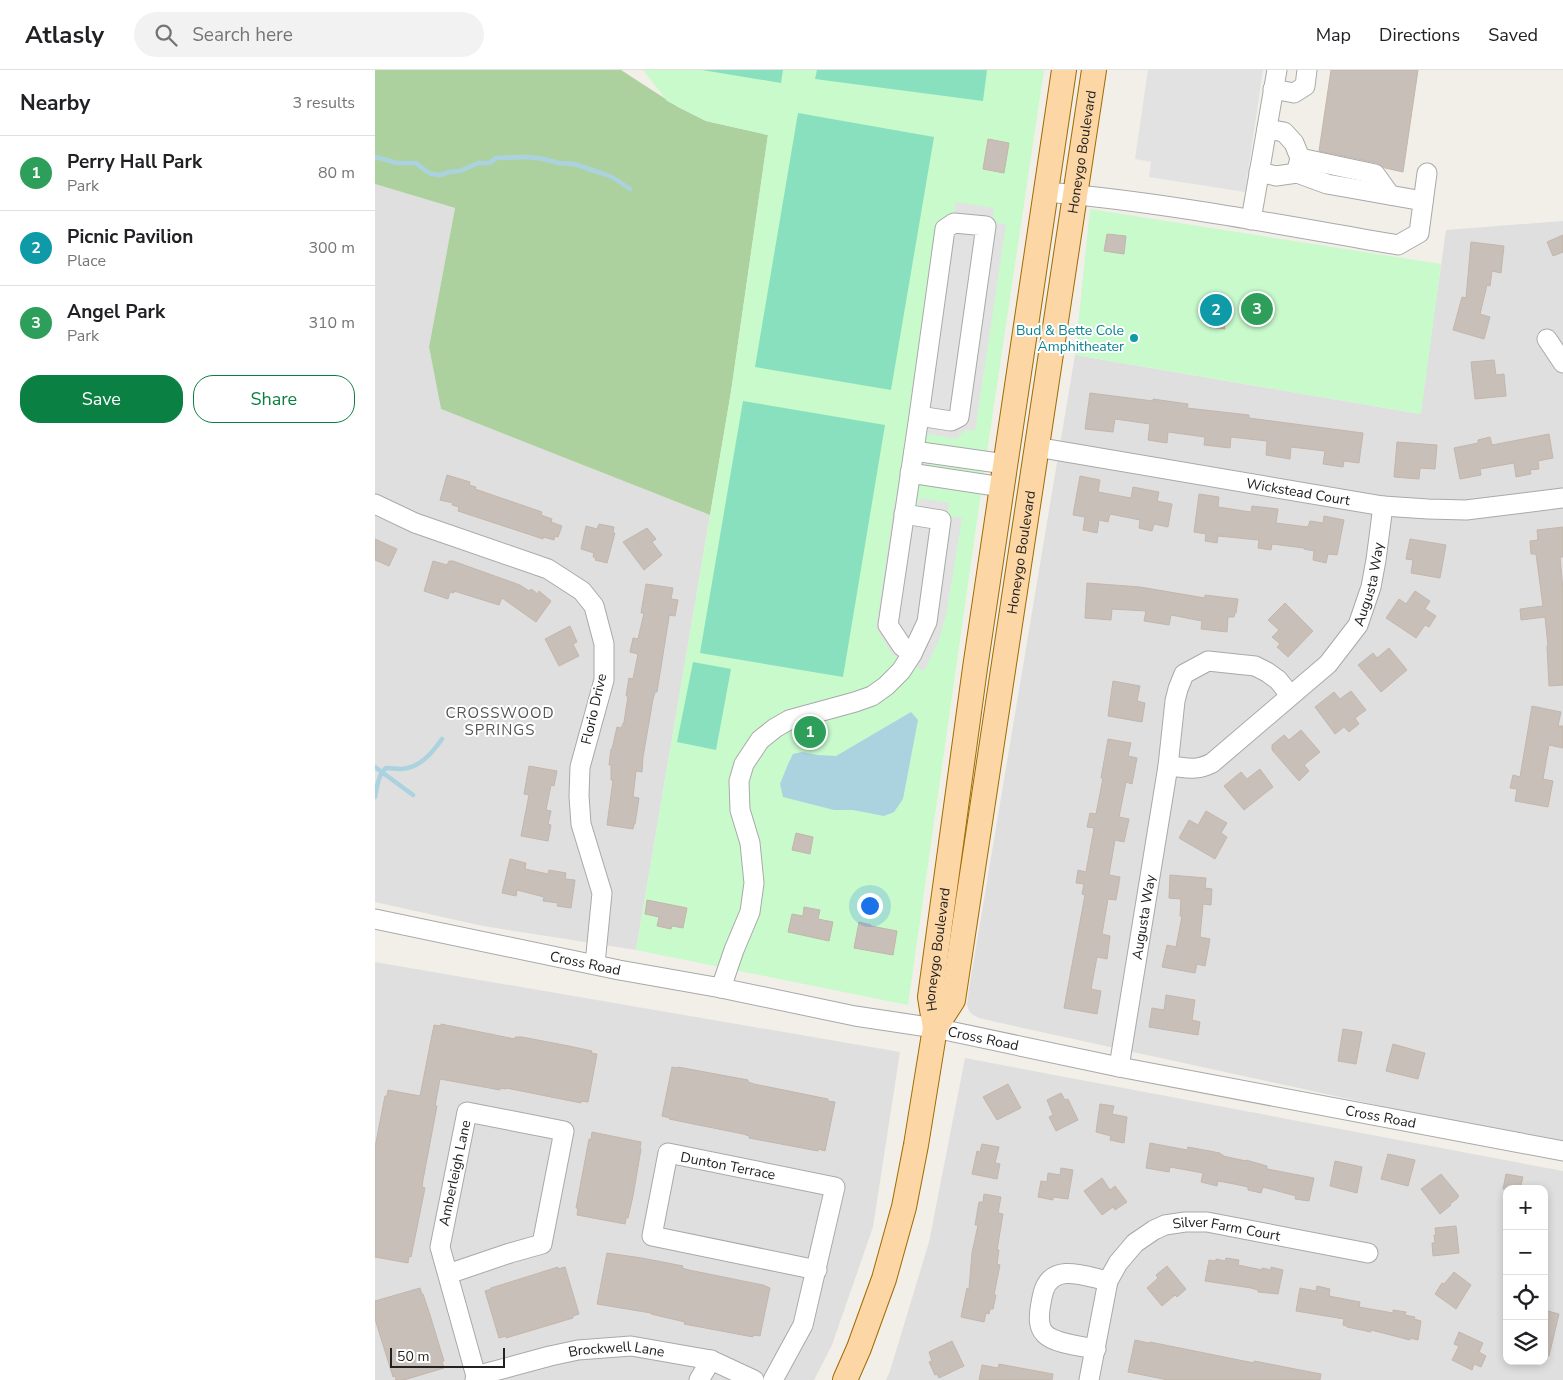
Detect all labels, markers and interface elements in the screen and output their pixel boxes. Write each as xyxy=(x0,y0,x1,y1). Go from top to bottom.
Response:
search box xyxy=(134,12,484,57)
text: Atlasly xyxy=(25,19,104,51)
icon: search xyxy=(152,21,180,49)
text: Search here xyxy=(192,22,293,48)
text: Map xyxy=(1316,23,1351,47)
text: Directions xyxy=(1379,23,1460,47)
text: Saved xyxy=(1488,23,1538,47)
text: Nearby xyxy=(20,89,90,117)
street label: Honeygo Boulevard xyxy=(1063,89,1100,215)
text: 3 results xyxy=(293,92,355,114)
text: Perry Hall Park xyxy=(67,149,202,175)
text: 1 xyxy=(31,162,41,184)
text: 80 m xyxy=(318,162,355,184)
text: Park xyxy=(67,175,99,197)
text: Picnic Pavilion xyxy=(67,224,193,250)
text: 2 xyxy=(31,237,41,259)
text: 300 m xyxy=(308,237,355,259)
text: Place xyxy=(67,250,106,272)
pin: 3 xyxy=(1241,290,1273,328)
pin: 2 xyxy=(1200,291,1232,329)
text: Angel Park xyxy=(67,299,165,325)
text: 3 xyxy=(31,312,41,334)
text: 310 m xyxy=(308,312,355,334)
place label: Bud & Bette Cole Amphitheater xyxy=(1016,321,1124,356)
text: Park xyxy=(67,325,99,347)
marker: Bud & Bette Cole Amphitheater xyxy=(1128,332,1140,344)
button: Save xyxy=(20,375,183,423)
button: Share xyxy=(193,375,355,423)
street label: Wickstead Court xyxy=(1245,473,1352,510)
street label: Honeygo Boulevard xyxy=(1002,489,1040,615)
street label: Augusta Way xyxy=(1349,540,1388,629)
street label: Florio Drive xyxy=(577,672,611,746)
district label: CROSSWOOD SPRINGS xyxy=(445,703,555,740)
pin: 1 xyxy=(794,713,826,751)
street label: Augusta Way xyxy=(1127,872,1160,961)
street label: Honeygo Boulevard xyxy=(920,887,954,1013)
your location xyxy=(857,893,883,919)
street label: Cross Road xyxy=(548,946,623,980)
street label: Cross Road xyxy=(946,1021,1020,1055)
street label: Cross Road xyxy=(1344,1100,1418,1133)
street label: Amberleigh Lane xyxy=(435,1118,475,1228)
street label: Dunton Terrace xyxy=(679,1147,777,1185)
map controls xyxy=(1503,1185,1548,1365)
button: + xyxy=(1503,1185,1548,1230)
street label: Silver Farm Court xyxy=(1171,1213,1282,1245)
button: − xyxy=(1503,1230,1548,1275)
button: locate xyxy=(1503,1275,1548,1320)
button: layers xyxy=(1503,1320,1548,1365)
street label: Brockwell Lane xyxy=(566,1336,666,1361)
scale bar xyxy=(390,1345,505,1368)
text: 50 m xyxy=(397,1347,429,1366)

